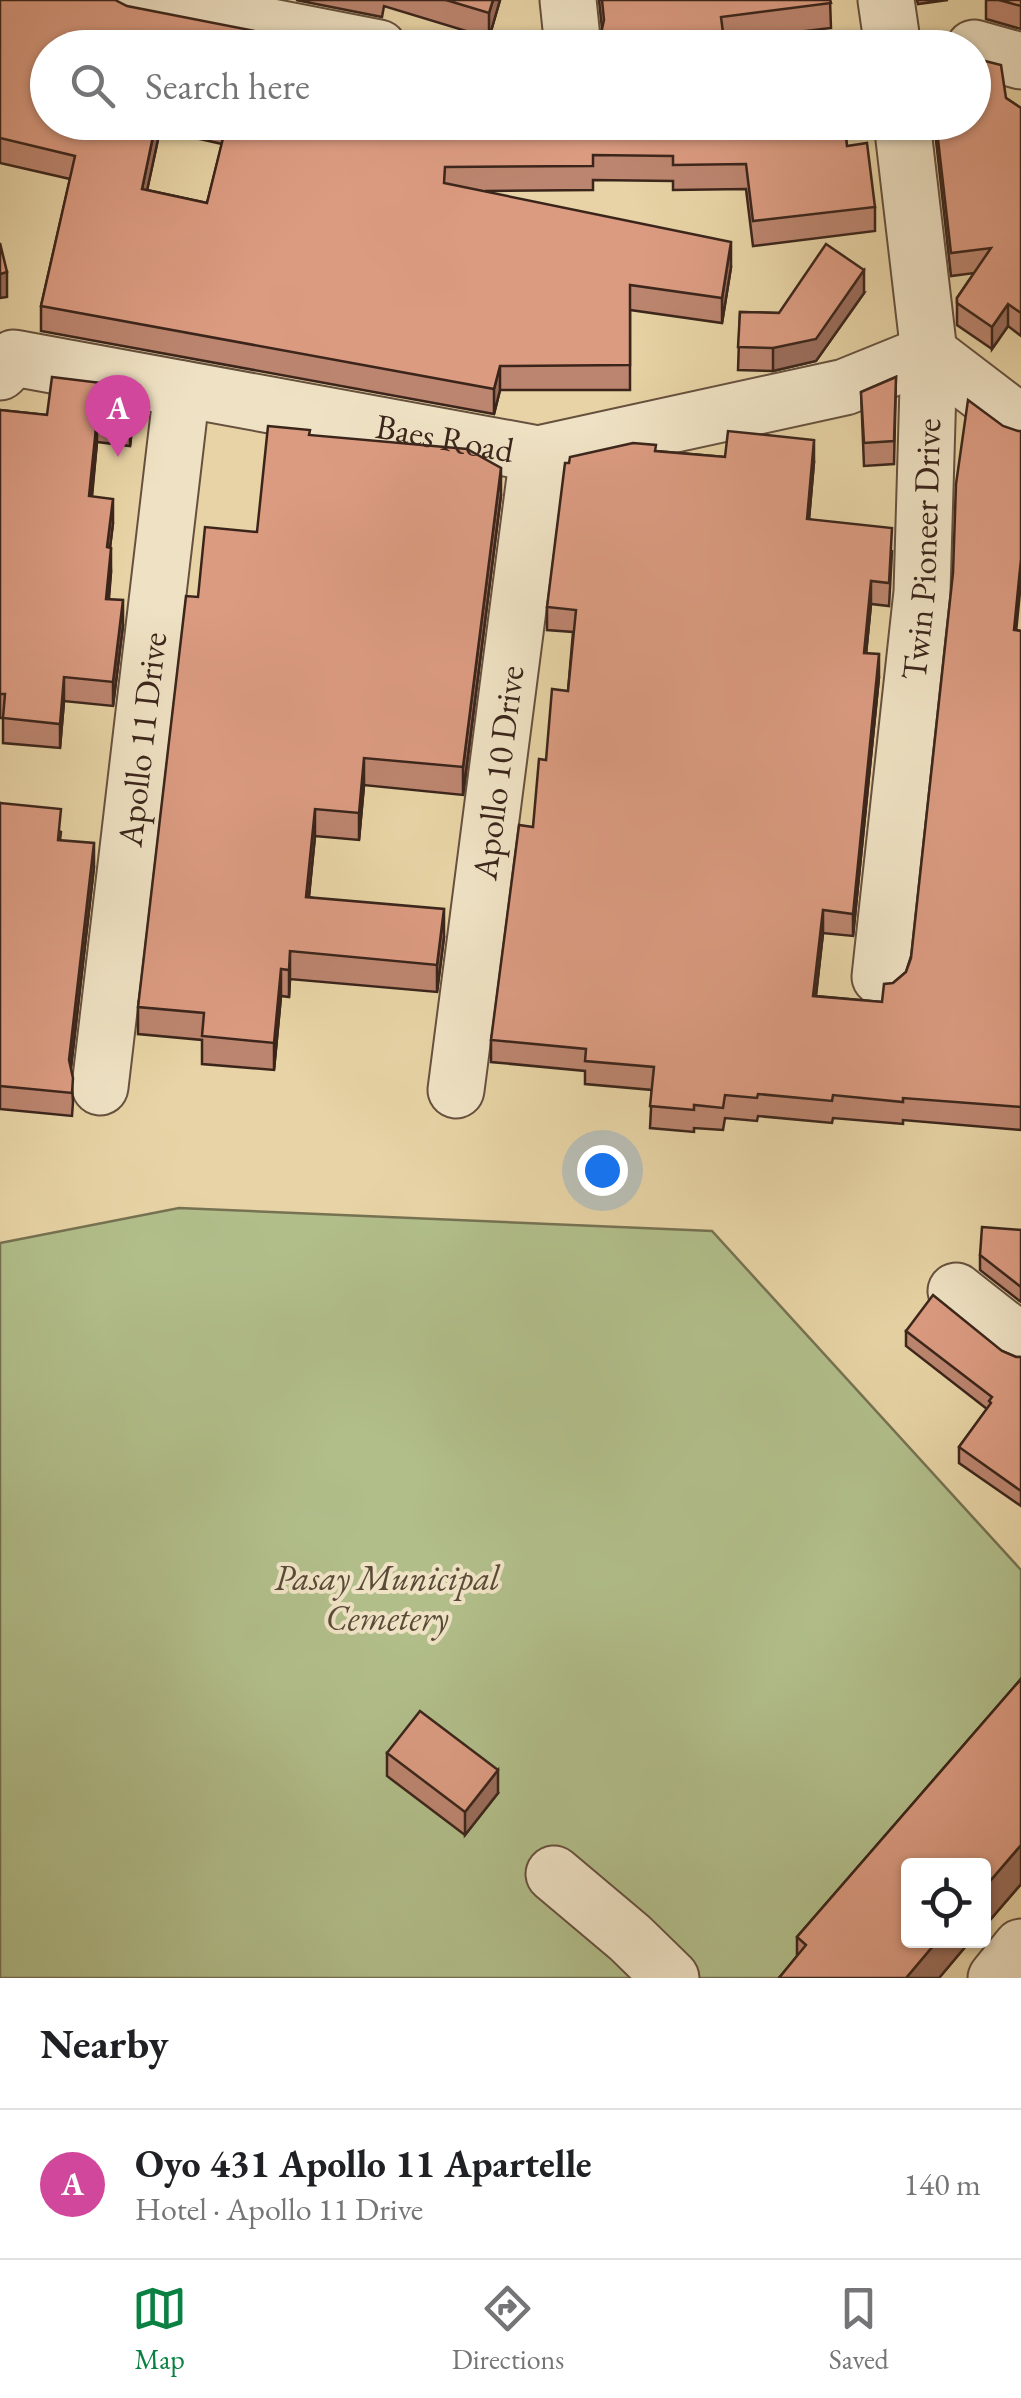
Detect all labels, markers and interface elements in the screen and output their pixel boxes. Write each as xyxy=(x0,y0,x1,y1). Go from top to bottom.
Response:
search box xyxy=(30,30,991,140)
icon: search xyxy=(65,58,120,113)
text: Search here xyxy=(145,61,310,110)
pin: A xyxy=(86,374,150,457)
street label: Baes Road xyxy=(372,402,518,472)
street label: Twin Pioneer Drive xyxy=(890,418,950,682)
street label: Apollo 11 Drive xyxy=(106,630,176,850)
street label: Apollo 10 Drive xyxy=(461,663,533,884)
your location xyxy=(577,1145,628,1196)
park label: Pasay Municipal Cemetery xyxy=(274,1555,501,1641)
map controls xyxy=(901,1858,991,1948)
button: locate xyxy=(901,1858,991,1948)
text: Nearby xyxy=(40,2016,169,2071)
text: Oyo 431 Apollo 11 Apartelle xyxy=(135,2139,592,2188)
text: A xyxy=(61,2163,84,2205)
text: 140 m xyxy=(904,2163,981,2205)
text: Hotel · Apollo 11 Drive xyxy=(135,2188,423,2230)
tab: Map xyxy=(132,2281,187,2377)
tab: Directions xyxy=(452,2281,564,2377)
tab: Saved xyxy=(829,2281,889,2377)

